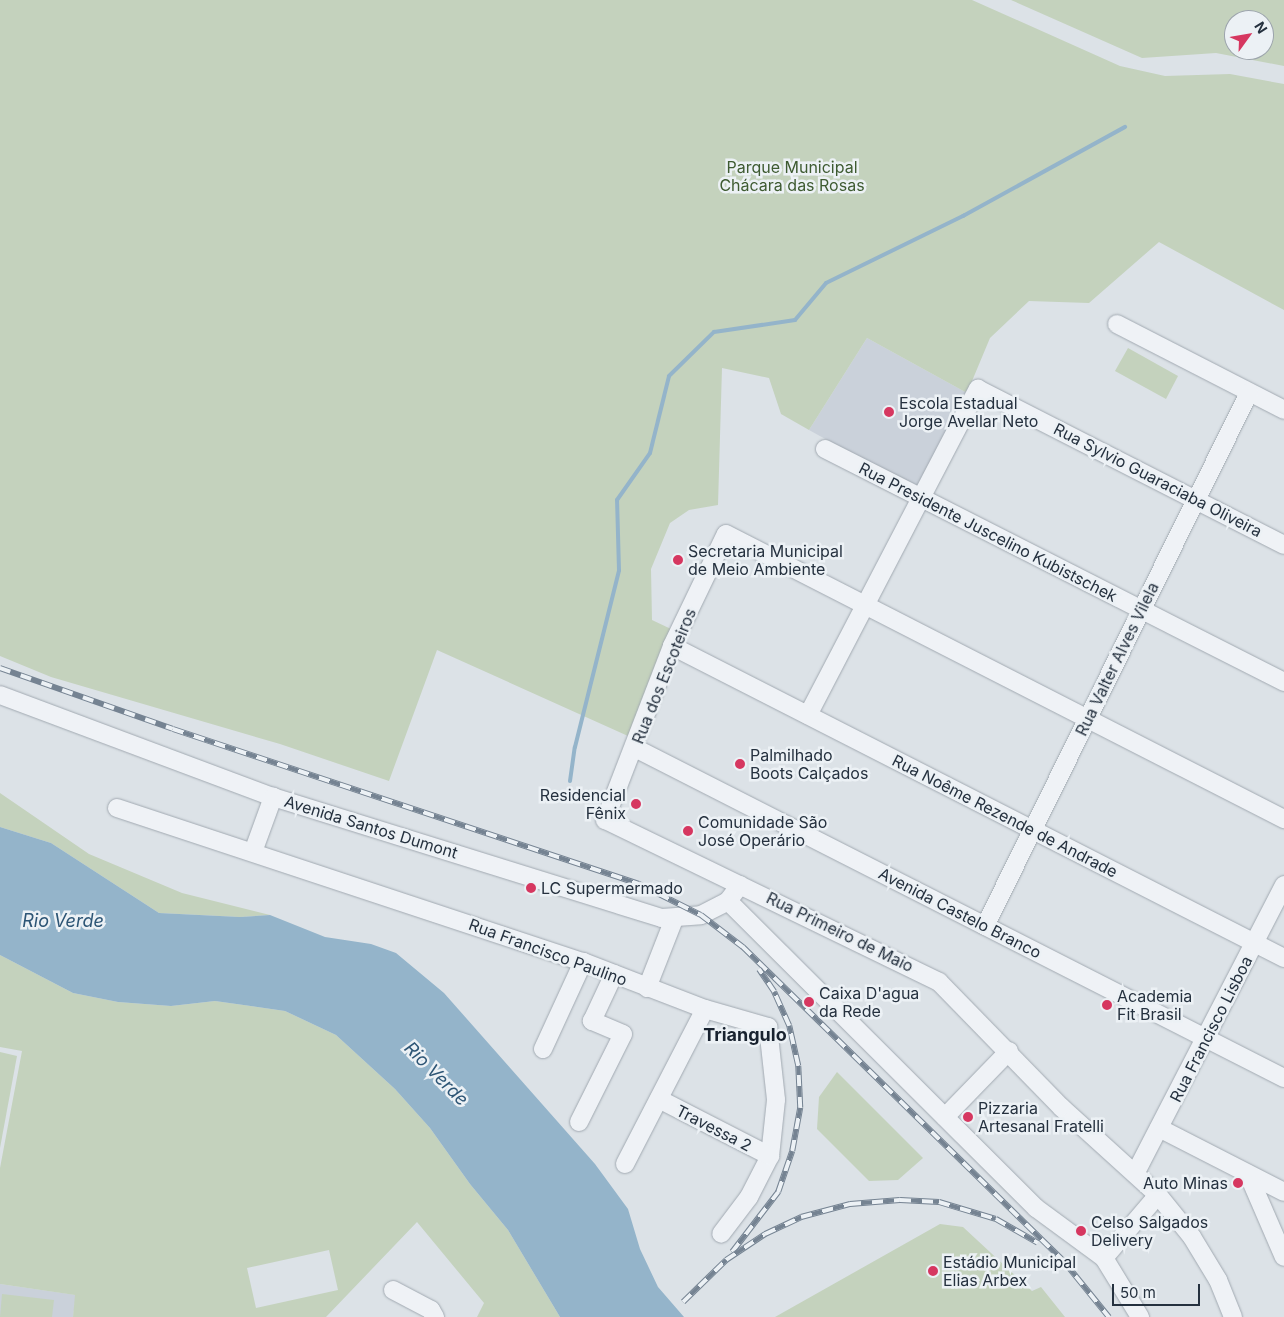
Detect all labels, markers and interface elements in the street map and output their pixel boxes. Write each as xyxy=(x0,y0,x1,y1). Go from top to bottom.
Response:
north arrow xyxy=(1224,10,1274,60)
text: N xyxy=(1251,18,1271,36)
park label: Parque Municipal Chácara das Rosas xyxy=(719,157,865,195)
place label: Escola Estadual Jorge Avellar Neto xyxy=(899,393,1038,431)
marker: Escola Estadual Jorge Avellar Neto xyxy=(883,406,895,418)
street label: Rua Sylvio Guaraciaba Oliveira xyxy=(1051,419,1265,541)
street label: Rua Presidente Juscelino Kubistschek xyxy=(856,458,1120,606)
place label: Secretaria Municipal de Meio Ambiente xyxy=(688,541,843,579)
marker: Secretaria Municipal de Meio Ambiente xyxy=(672,554,684,566)
street label: Rua Valter Alves Vilela xyxy=(1071,579,1163,739)
street label: Rua dos Escoteiros xyxy=(628,605,700,747)
place label: Palmilhado Boots Calçados xyxy=(750,745,868,783)
street label: Rua Noême Rezende de Andrade xyxy=(889,751,1121,881)
marker: Palmilhado Boots Calçados xyxy=(734,758,746,770)
place label: Residencial Fênix xyxy=(540,785,626,823)
street label: Avenida Santos Dumont xyxy=(282,791,460,863)
marker: Residencial Fênix xyxy=(630,798,642,810)
place label: Comunidade São José Operário xyxy=(698,812,827,850)
marker: Comunidade São José Operário xyxy=(682,825,694,837)
street label: Avenida Castelo Branco xyxy=(876,864,1044,962)
place label: LC Supermermado xyxy=(541,878,683,898)
marker: LC Supermermado xyxy=(525,882,537,894)
street label: Rua Primeiro de Maio xyxy=(763,888,917,976)
water label: Rio Verde xyxy=(22,910,104,932)
street label: Rua Francisco Paulino xyxy=(466,914,630,990)
street label: Rua Francisco Lisboa xyxy=(1166,953,1256,1105)
place label: Caixa D'agua da Rede xyxy=(819,983,919,1021)
place label: Academia Fit Brasil xyxy=(1117,986,1192,1024)
marker: Caixa D'agua da Rede xyxy=(803,996,815,1008)
marker: Academia Fit Brasil xyxy=(1101,999,1113,1011)
district label: Triangulo xyxy=(703,1024,787,1046)
water label: Rio Verde xyxy=(400,1038,472,1110)
place label: Pizzaria Artesanal Fratelli xyxy=(978,1098,1104,1136)
street label: Travessa 2 xyxy=(673,1101,755,1155)
marker: Pizzaria Artesanal Fratelli xyxy=(962,1111,974,1123)
place label: Auto Minas xyxy=(1143,1173,1228,1193)
marker: Auto Minas xyxy=(1232,1177,1244,1189)
place label: Celso Salgados Delivery xyxy=(1091,1212,1208,1250)
marker: Celso Salgados Delivery xyxy=(1075,1225,1087,1237)
place label: Estádio Municipal Elias Arbex xyxy=(943,1252,1076,1290)
marker: Estádio Municipal Elias Arbex xyxy=(927,1265,939,1277)
scale bar xyxy=(1114,1274,1202,1306)
text: 50 m xyxy=(1120,1283,1156,1302)

